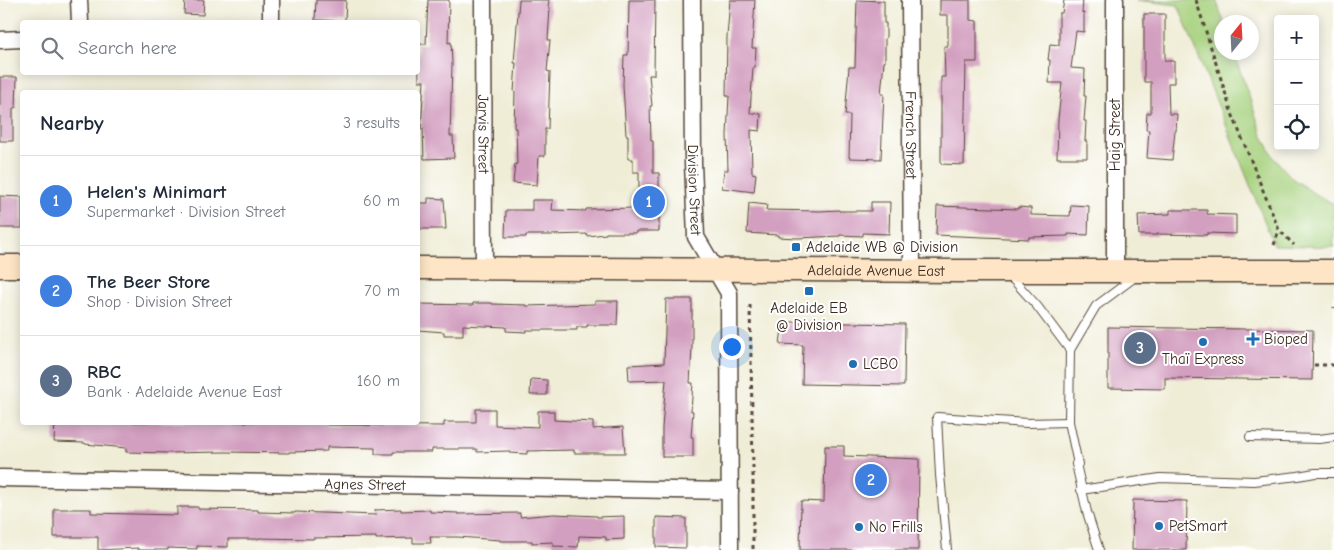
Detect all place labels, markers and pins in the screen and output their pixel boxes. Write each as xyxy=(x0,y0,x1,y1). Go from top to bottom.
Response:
pin: 1 xyxy=(633,183,665,221)
place label: Adelaide WB @ Division xyxy=(806,238,958,256)
marker: Adelaide WB @ Division xyxy=(790,241,802,253)
marker: Adelaide EB @ Division xyxy=(803,285,815,297)
place label: Adelaide EB @ Division xyxy=(770,299,848,334)
pin: 3 xyxy=(1124,329,1156,367)
place label: Bioped xyxy=(1264,330,1308,348)
marker: Bioped xyxy=(1246,332,1260,346)
marker: Thaï Express xyxy=(1197,336,1209,348)
place label: Thaï Express xyxy=(1162,350,1244,368)
place label: LCBO xyxy=(863,355,898,373)
marker: LCBO xyxy=(847,358,859,370)
pin: 2 xyxy=(855,461,887,499)
place label: PetSmart xyxy=(1169,517,1228,535)
place label: No Frills xyxy=(869,518,923,536)
marker: PetSmart xyxy=(1153,520,1165,532)
marker: No Frills xyxy=(853,521,865,533)

